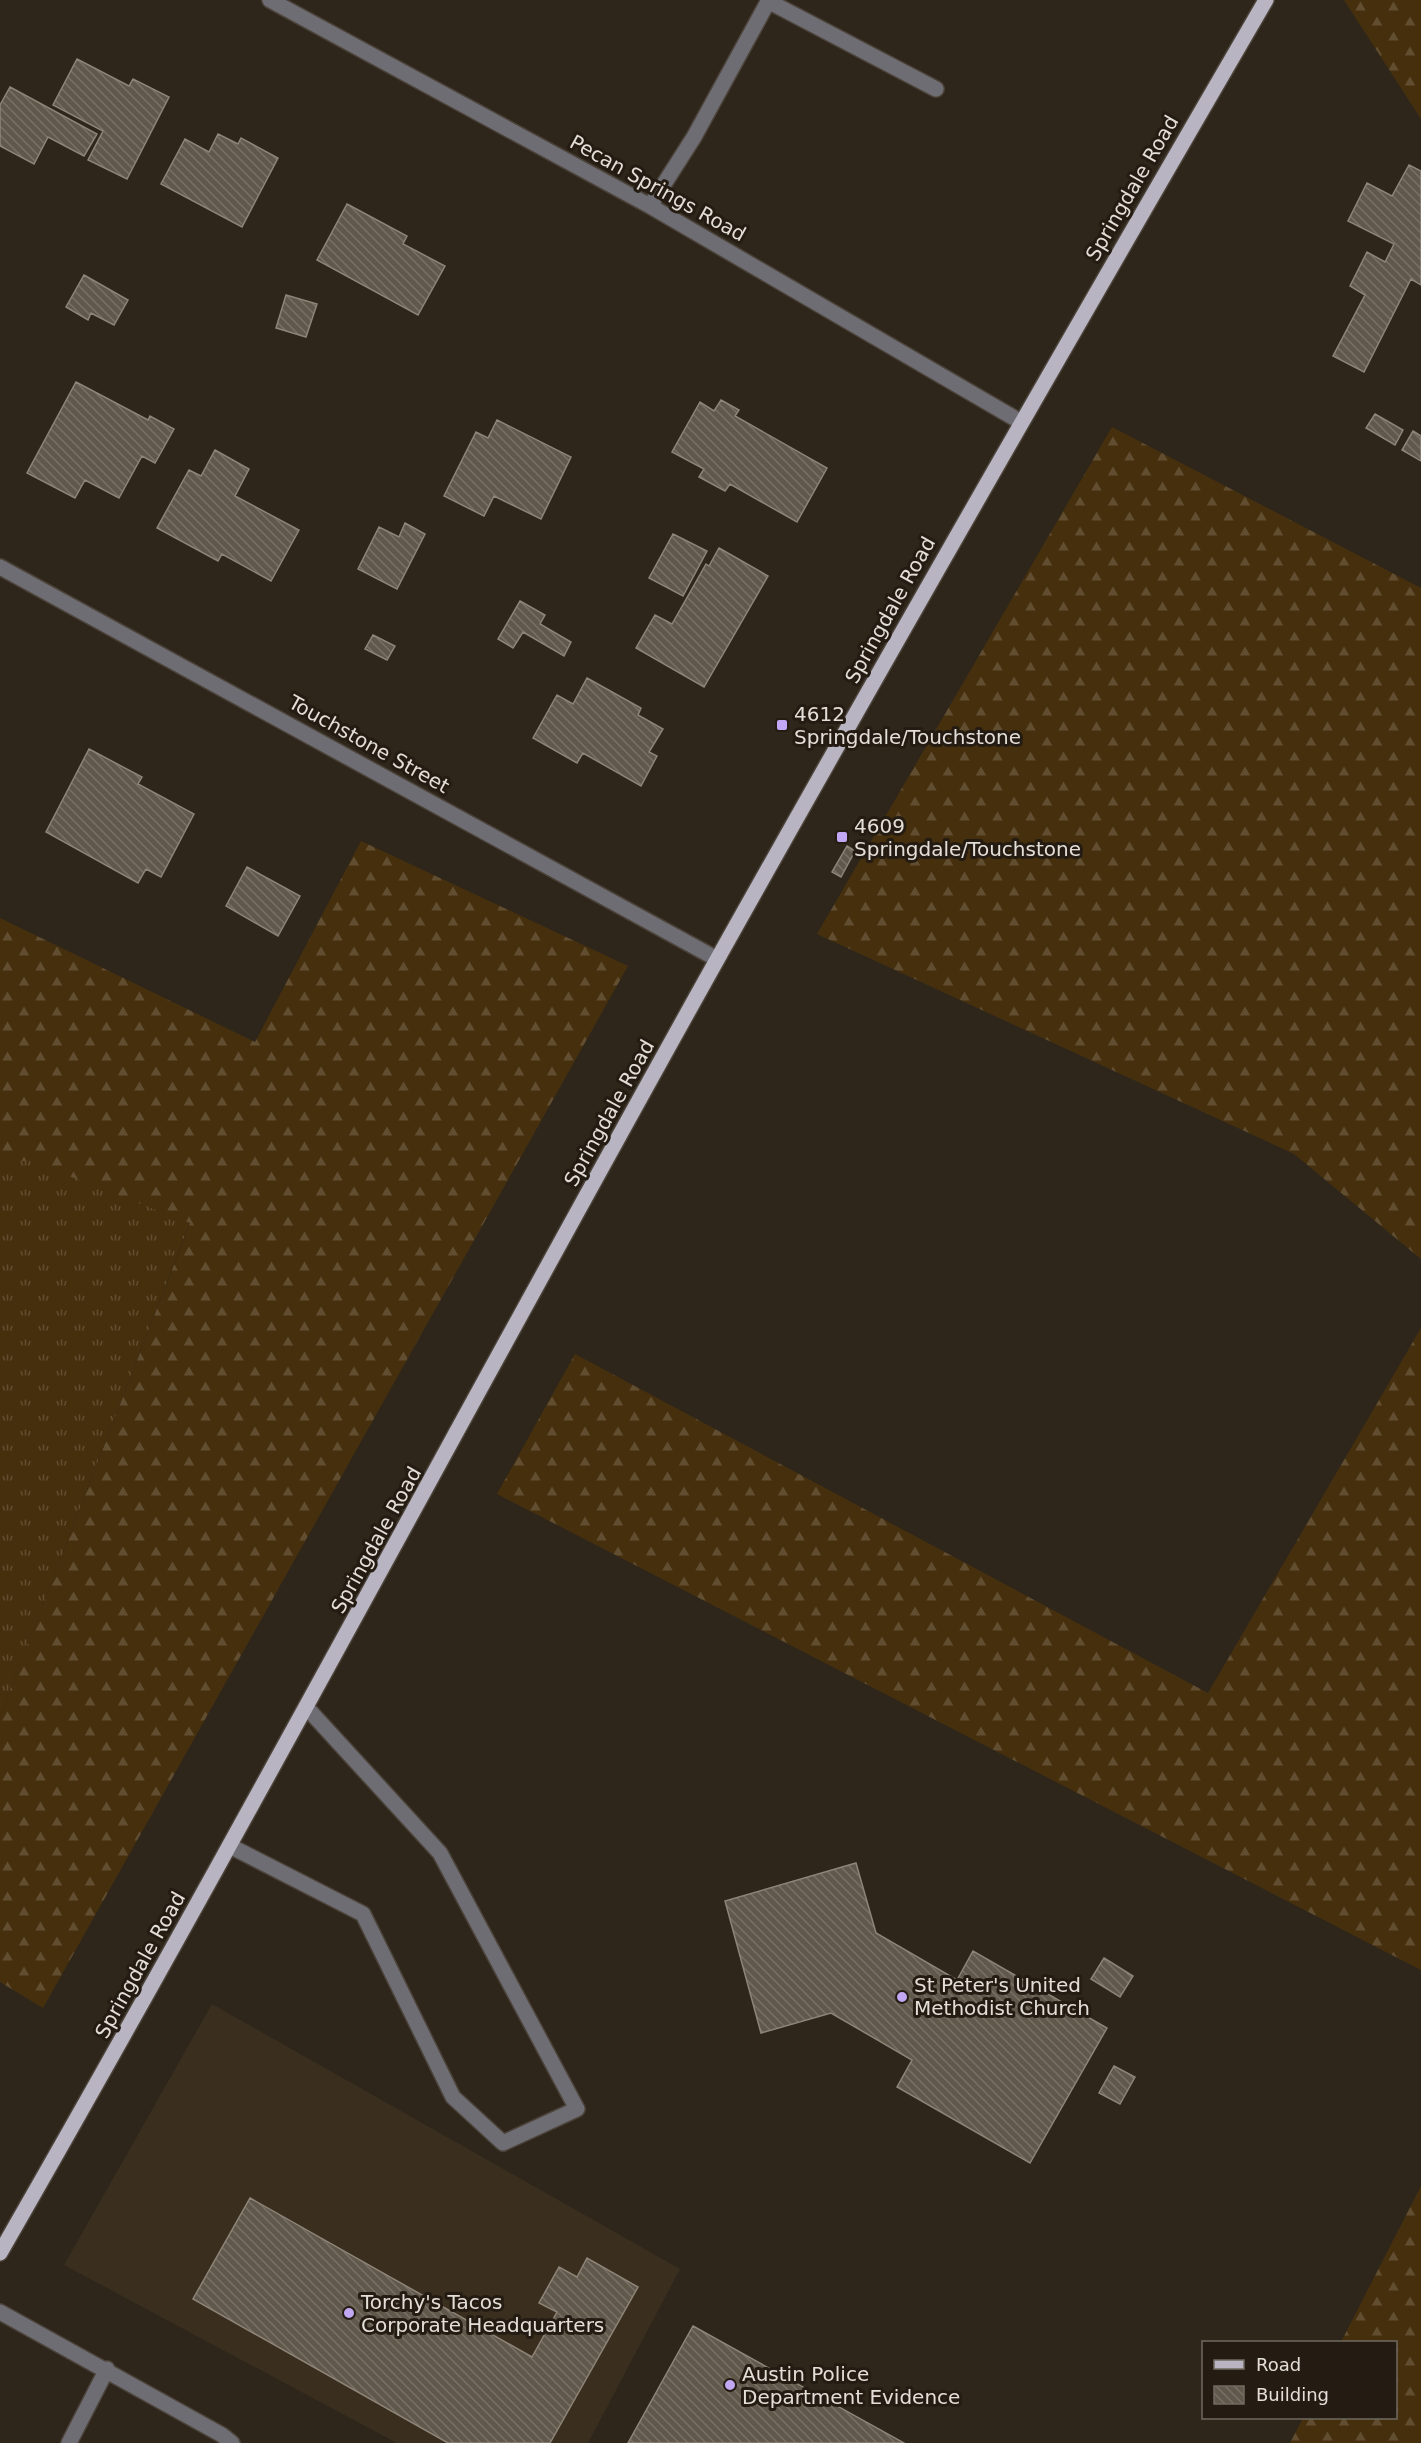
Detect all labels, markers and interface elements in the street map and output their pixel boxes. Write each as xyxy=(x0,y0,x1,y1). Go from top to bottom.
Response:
street label: Springdale Road xyxy=(1081,111,1183,265)
street label: Pecan Springs Road xyxy=(566,130,750,246)
street label: Springdale Road xyxy=(840,533,940,687)
street label: Touchstone Street xyxy=(284,689,454,798)
place label: 4612 Springdale/Touchstone xyxy=(794,702,1021,749)
marker: 4612 Springdale/Touchstone xyxy=(775,718,789,732)
place label: 4609 Springdale/Touchstone xyxy=(854,814,1081,861)
marker: 4609 Springdale/Touchstone xyxy=(835,830,849,844)
street label: Springdale Road xyxy=(559,1036,659,1190)
street label: Springdale Road xyxy=(326,1463,426,1617)
street label: Springdale Road xyxy=(90,1888,190,2042)
place label: St Peter's United Methodist Church xyxy=(914,1973,1090,2020)
marker: St Peter's United Methodist Church xyxy=(895,1990,909,2004)
place label: Torchy's Tacos Corporate Headquarters xyxy=(360,2290,604,2337)
marker: Torchy's Tacos Corporate Headquarters xyxy=(342,2306,356,2320)
legend xyxy=(1202,2341,1397,2419)
text: Road xyxy=(1256,2354,1301,2375)
place label: Austin Police Department Evidence xyxy=(742,2362,960,2409)
marker: Austin Police Department Evidence xyxy=(723,2378,737,2392)
text: Building xyxy=(1256,2384,1329,2405)

